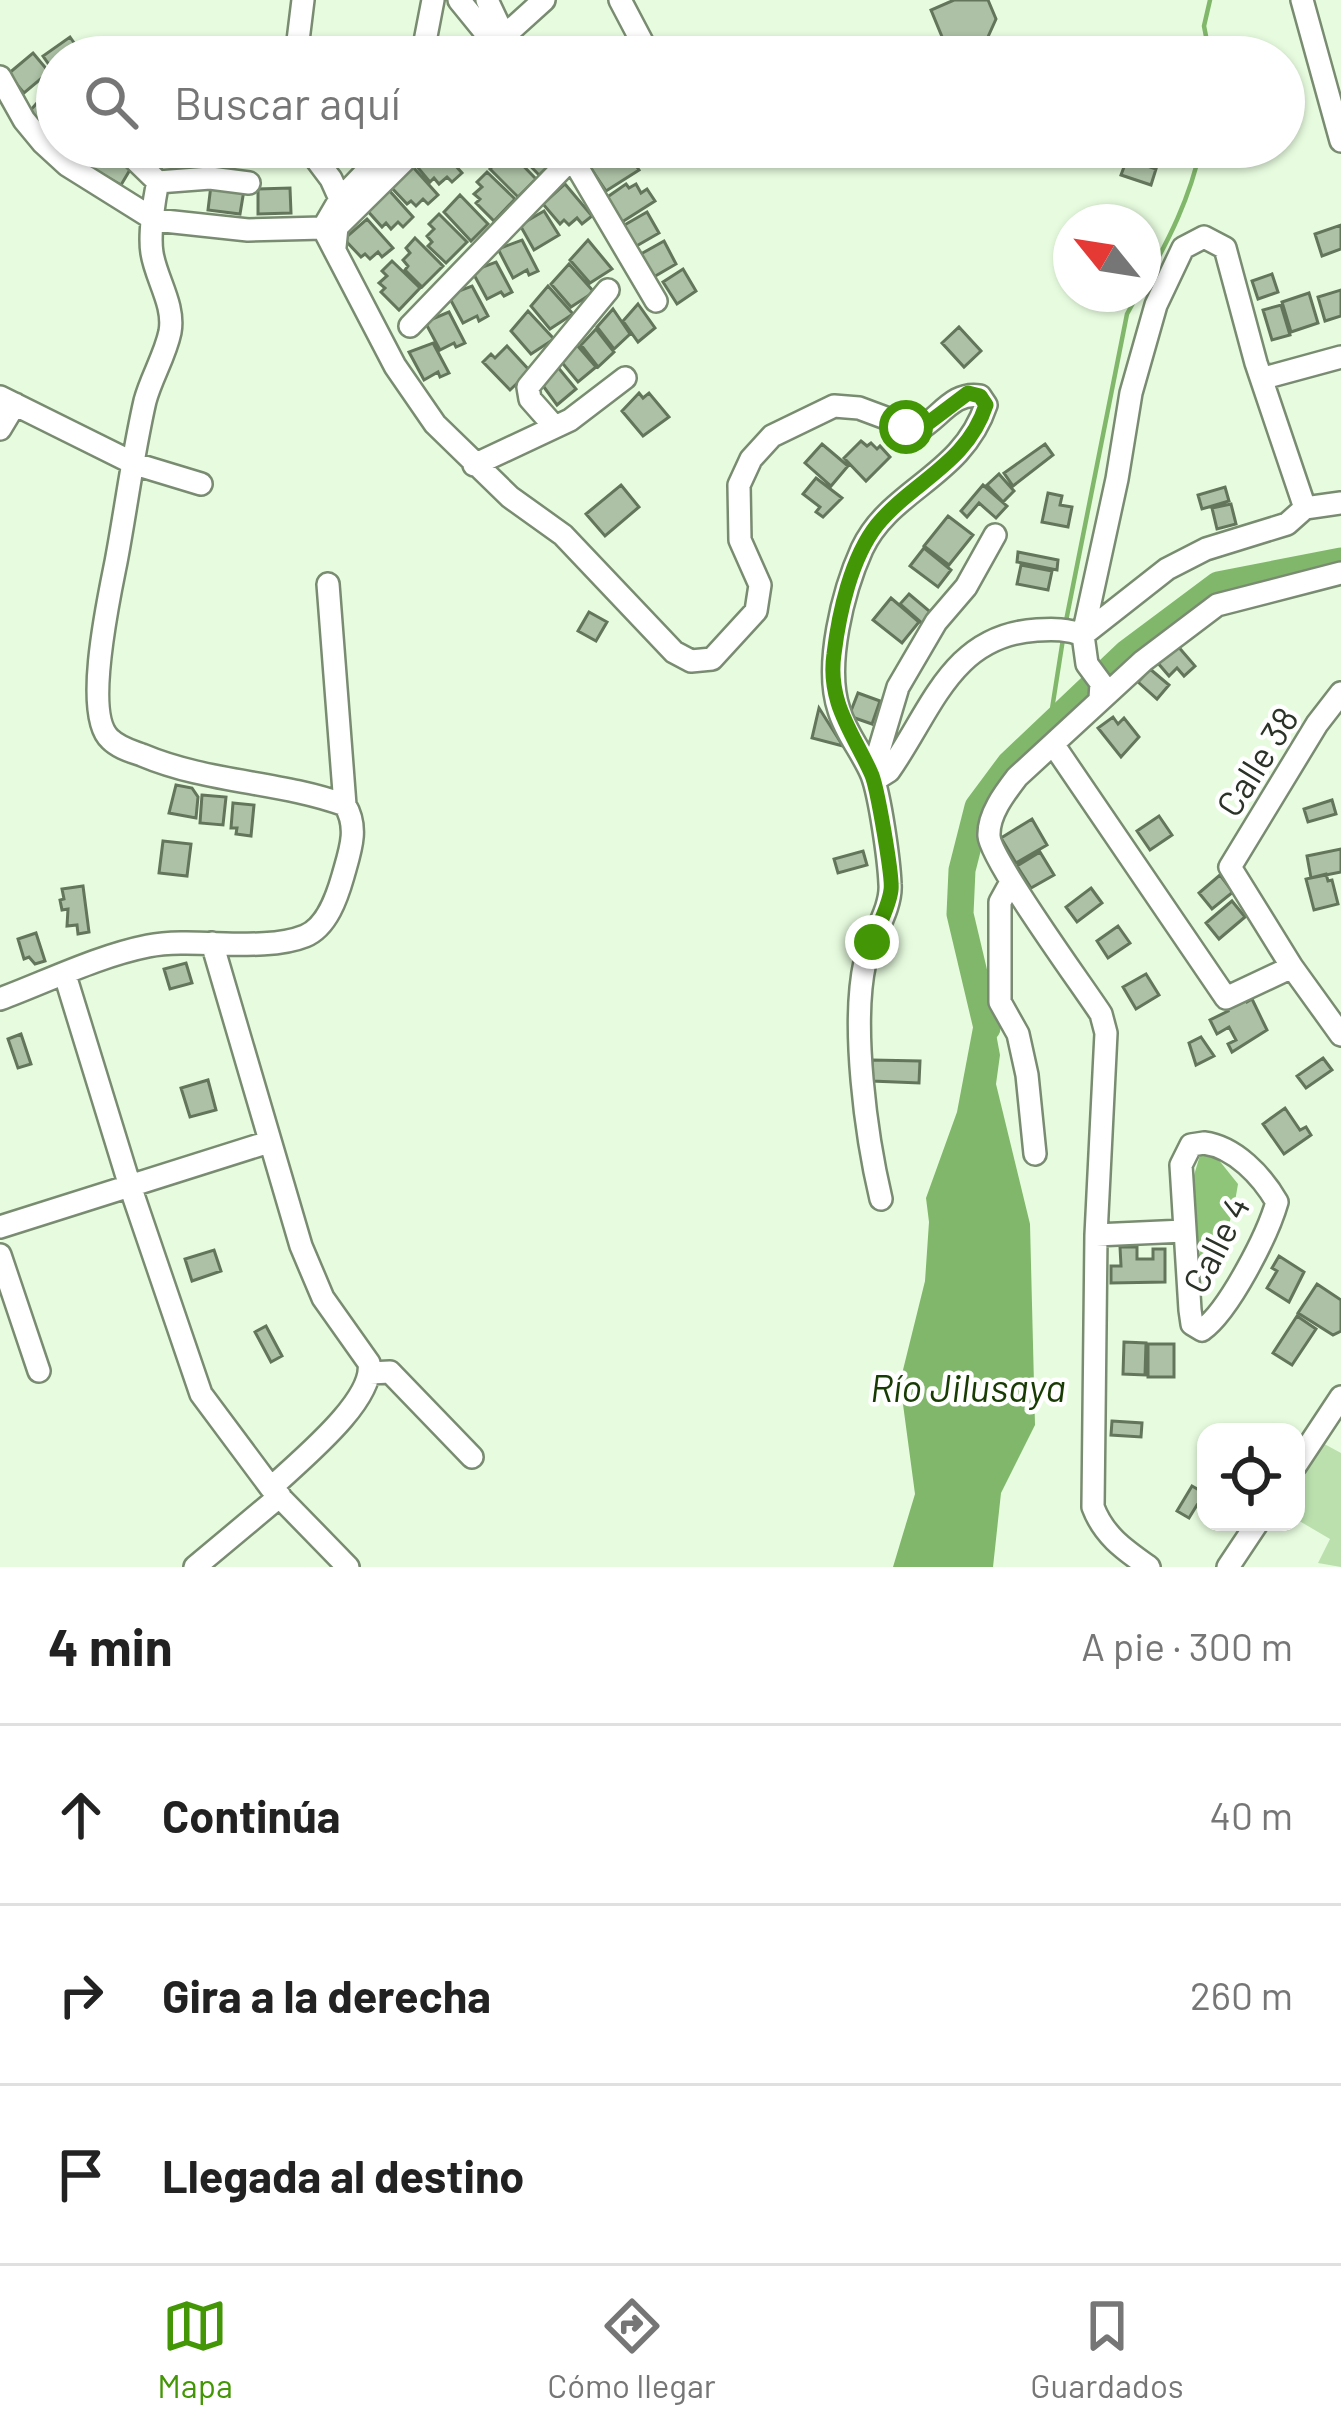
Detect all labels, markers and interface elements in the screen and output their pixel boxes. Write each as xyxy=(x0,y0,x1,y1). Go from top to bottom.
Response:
search box xyxy=(36,36,1305,168)
icon: search xyxy=(78,69,144,135)
text: Buscar aquí xyxy=(174,75,401,129)
north arrow xyxy=(1053,204,1161,312)
route start xyxy=(879,400,933,454)
street label: Calle 38 xyxy=(1206,699,1306,823)
route end xyxy=(845,915,899,969)
street label: Calle 4 xyxy=(1173,1188,1257,1300)
water label: Río Jilusaya xyxy=(870,1363,1066,1410)
map controls xyxy=(1197,1423,1305,1531)
button: locate xyxy=(1197,1423,1305,1531)
text: 4 min xyxy=(48,1615,173,1676)
text: A pie · 300 m xyxy=(1081,1622,1293,1669)
icon: ahead xyxy=(48,1782,114,1848)
text: Continúa xyxy=(162,1788,341,1842)
text: 40 m xyxy=(1209,1791,1293,1838)
icon: right xyxy=(48,1962,114,2028)
text: Gira a la derecha xyxy=(162,1968,491,2022)
text: 260 m xyxy=(1190,1971,1293,2018)
icon: arrive xyxy=(48,2142,114,2208)
text: Llegada al destino xyxy=(162,2148,524,2202)
tab: Mapa xyxy=(157,2293,233,2405)
tab: Cómo llegar xyxy=(547,2293,716,2405)
tab: Guardados xyxy=(1030,2293,1184,2405)

